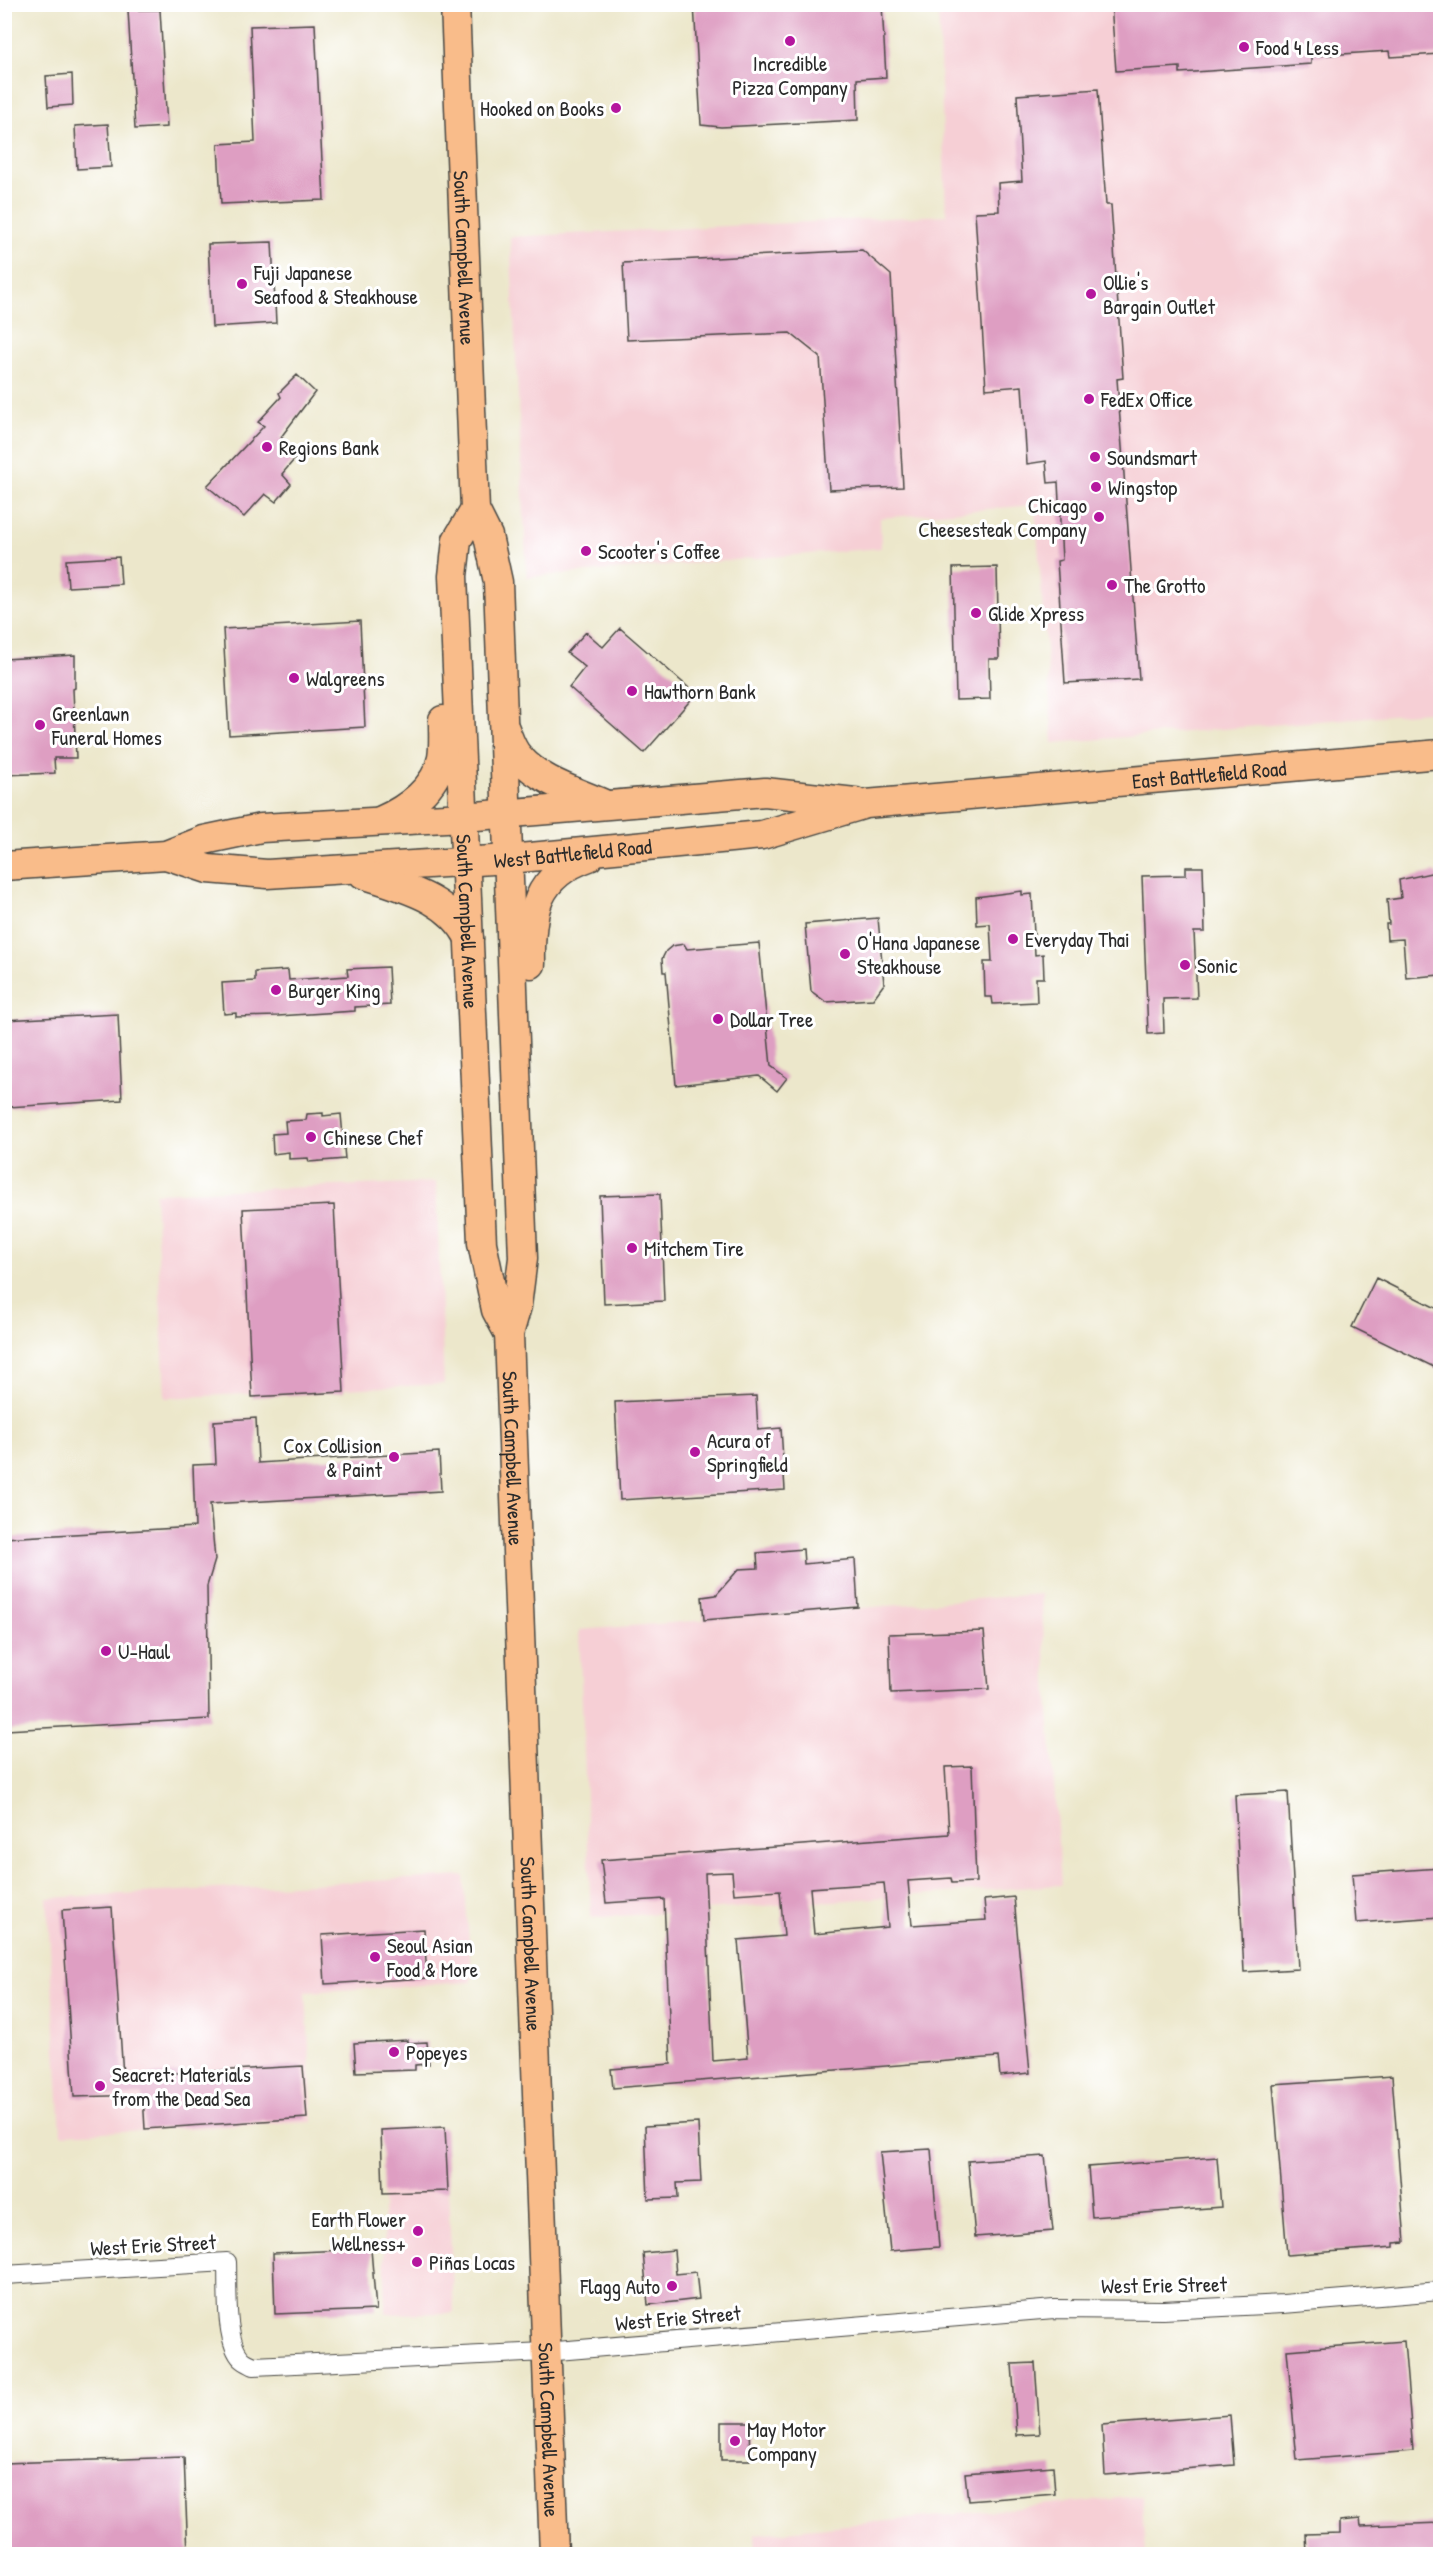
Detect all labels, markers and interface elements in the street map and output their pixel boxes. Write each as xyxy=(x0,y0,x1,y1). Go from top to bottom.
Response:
place label: Food 4 Less xyxy=(1255,33,1339,62)
marker: Incredible Pizza Company xyxy=(783,34,797,48)
marker: Food 4 Less xyxy=(1237,40,1251,54)
place label: Incredible Pizza Company xyxy=(732,49,848,102)
place label: Hooked on Books xyxy=(480,94,604,123)
marker: Hooked on Books xyxy=(609,101,623,115)
street label: South Campbell Avenue xyxy=(447,170,483,346)
place label: Fuji Japanese Seafood & Steakhouse xyxy=(253,258,418,311)
place label: Ollie's Bargain Outlet xyxy=(1103,268,1216,321)
marker: Fuji Japanese Seafood & Steakhouse xyxy=(235,277,249,291)
marker: Ollie's Bargain Outlet xyxy=(1084,287,1098,301)
place label: FedEx Office xyxy=(1100,385,1193,414)
marker: FedEx Office xyxy=(1082,392,1096,406)
place label: Regions Bank xyxy=(279,433,379,462)
marker: Regions Bank xyxy=(260,440,274,454)
place label: Soundsmart xyxy=(1107,443,1198,472)
marker: Soundsmart xyxy=(1088,450,1102,464)
place label: Wingstop xyxy=(1108,473,1177,502)
marker: Wingstop xyxy=(1089,480,1103,494)
place label: Chicago Cheesesteak Company xyxy=(918,491,1087,544)
marker: Chicago Cheesesteak Company xyxy=(1092,510,1106,524)
place label: Scooter's Coffee xyxy=(598,537,720,566)
marker: Scooter's Coffee xyxy=(579,544,593,558)
place label: The Grotto xyxy=(1124,571,1205,600)
marker: The Grotto xyxy=(1105,578,1119,592)
place label: Glide Xpress xyxy=(988,599,1084,628)
marker: Glide Xpress xyxy=(969,606,983,620)
place label: Walgreens xyxy=(306,664,384,693)
marker: Walgreens xyxy=(287,671,301,685)
place label: Hawthorn Bank xyxy=(644,677,756,706)
marker: Hawthorn Bank xyxy=(625,684,639,698)
place label: Greenlawn Funeral Homes xyxy=(51,699,162,752)
marker: Greenlawn Funeral Homes xyxy=(33,718,47,732)
street label: East Battlefield Road xyxy=(1131,753,1287,795)
street label: West Battlefield Road xyxy=(493,831,653,874)
street label: South Campbell Avenue xyxy=(450,834,486,1009)
place label: Everyday Thai xyxy=(1025,925,1130,954)
place label: O'Hana Japanese Steakhouse xyxy=(857,928,980,981)
marker: Everyday Thai xyxy=(1006,932,1020,946)
marker: O'Hana Japanese Steakhouse xyxy=(838,947,852,961)
place label: Sonic xyxy=(1197,951,1238,980)
marker: Sonic xyxy=(1178,958,1192,972)
place label: Burger King xyxy=(288,976,380,1005)
marker: Burger King xyxy=(269,983,283,997)
place label: Dollar Tree xyxy=(730,1005,813,1034)
marker: Dollar Tree xyxy=(711,1012,725,1026)
place label: Chinese Chef xyxy=(323,1123,424,1152)
marker: Chinese Chef xyxy=(304,1130,318,1144)
place label: Mitchem Tire xyxy=(644,1234,744,1263)
marker: Mitchem Tire xyxy=(625,1241,639,1255)
street label: South Campbell Avenue xyxy=(496,1371,531,1546)
place label: Acura of Springfield xyxy=(707,1426,788,1479)
place label: Cox Collision & Paint xyxy=(283,1431,383,1484)
marker: Acura of Springfield xyxy=(688,1445,702,1459)
marker: Cox Collision & Paint xyxy=(387,1450,401,1464)
place label: U-Haul xyxy=(118,1637,170,1666)
marker: U-Haul xyxy=(99,1644,113,1658)
street label: South Campbell Avenue xyxy=(514,1856,549,2032)
place label: Seoul Asian Food & More xyxy=(386,1931,478,1984)
marker: Seoul Asian Food & More xyxy=(368,1950,382,1964)
place label: Popeyes xyxy=(406,2038,467,2067)
marker: Popeyes xyxy=(387,2045,401,2059)
place label: Seacret: Materials from the Dead Sea xyxy=(112,2060,251,2113)
marker: Seacret: Materials from the Dead Sea xyxy=(93,2079,107,2093)
place label: Earth Flower Wellness+ xyxy=(311,2205,406,2258)
marker: Earth Flower Wellness+ xyxy=(411,2224,425,2238)
street label: West Erie Street xyxy=(90,2227,217,2263)
place label: Piñas Locas xyxy=(429,2248,515,2277)
marker: Piñas Locas xyxy=(410,2255,424,2269)
street label: West Erie Street xyxy=(1101,2269,1228,2301)
place label: Flagg Auto xyxy=(579,2272,660,2301)
marker: Flagg Auto xyxy=(665,2279,679,2293)
street label: West Erie Street xyxy=(614,2298,743,2338)
street label: South Campbell Avenue xyxy=(532,2342,567,2518)
place label: May Motor Company xyxy=(747,2415,826,2468)
marker: May Motor Company xyxy=(728,2434,742,2448)

